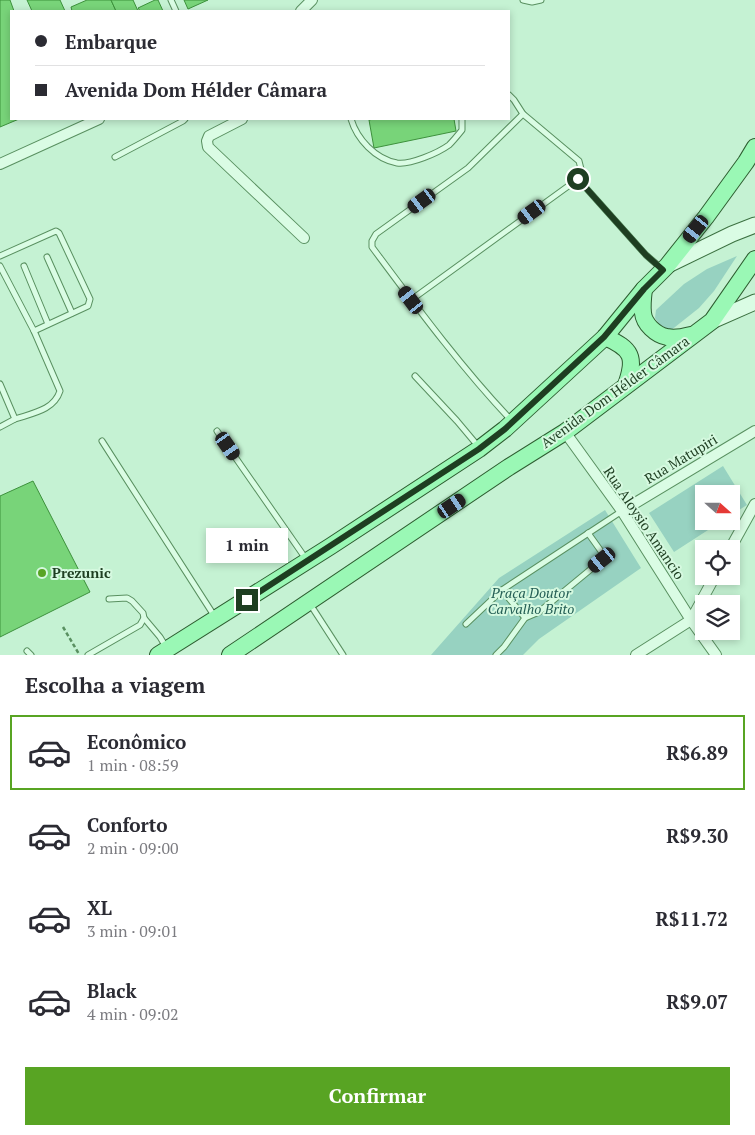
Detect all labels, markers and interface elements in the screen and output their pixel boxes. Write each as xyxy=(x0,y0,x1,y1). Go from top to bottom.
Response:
text: Embarque xyxy=(65,29,157,54)
text: Avenida Dom Hélder Câmara xyxy=(65,77,327,102)
route start xyxy=(567,168,589,190)
car xyxy=(405,186,438,216)
car xyxy=(515,197,548,227)
car xyxy=(680,213,711,245)
car xyxy=(395,284,426,316)
street label: Avenida Dom Hélder Câmara xyxy=(537,331,693,452)
car xyxy=(213,429,242,463)
street label: Rua Matupiri xyxy=(641,429,721,488)
street label: Rua Aloysio Amancio xyxy=(600,463,689,583)
north arrow xyxy=(695,485,740,530)
map controls xyxy=(695,485,740,640)
car xyxy=(435,491,468,521)
callout: 1 min xyxy=(206,528,288,562)
text: 1 min xyxy=(225,534,269,556)
button: locate xyxy=(695,540,740,585)
car xyxy=(585,545,618,575)
place label: Prezunic xyxy=(52,563,111,582)
marker: Prezunic xyxy=(36,567,48,579)
park label: Praça Doutor Carvalho Brito xyxy=(488,583,574,618)
route end xyxy=(236,589,258,611)
button: layers xyxy=(695,595,740,640)
text: Escolha a viagem xyxy=(25,670,205,699)
text: Econômico xyxy=(87,729,186,754)
icon: car xyxy=(27,730,72,775)
text: R$6.89 xyxy=(666,740,728,765)
text: 1 min · 08:59 xyxy=(87,754,179,776)
text: Conforto xyxy=(87,812,168,837)
icon: car xyxy=(27,813,72,858)
text: R$9.30 xyxy=(666,823,728,848)
text: 2 min · 09:00 xyxy=(87,837,179,859)
text: XL xyxy=(87,895,112,920)
icon: car xyxy=(27,896,72,941)
text: R$11.72 xyxy=(655,906,728,931)
text: 3 min · 09:01 xyxy=(87,920,179,942)
text: Black xyxy=(87,978,137,1003)
icon: car xyxy=(27,979,72,1024)
text: R$9.07 xyxy=(666,989,728,1014)
text: 4 min · 09:02 xyxy=(87,1003,179,1025)
button: Confirmar xyxy=(25,1067,730,1125)

